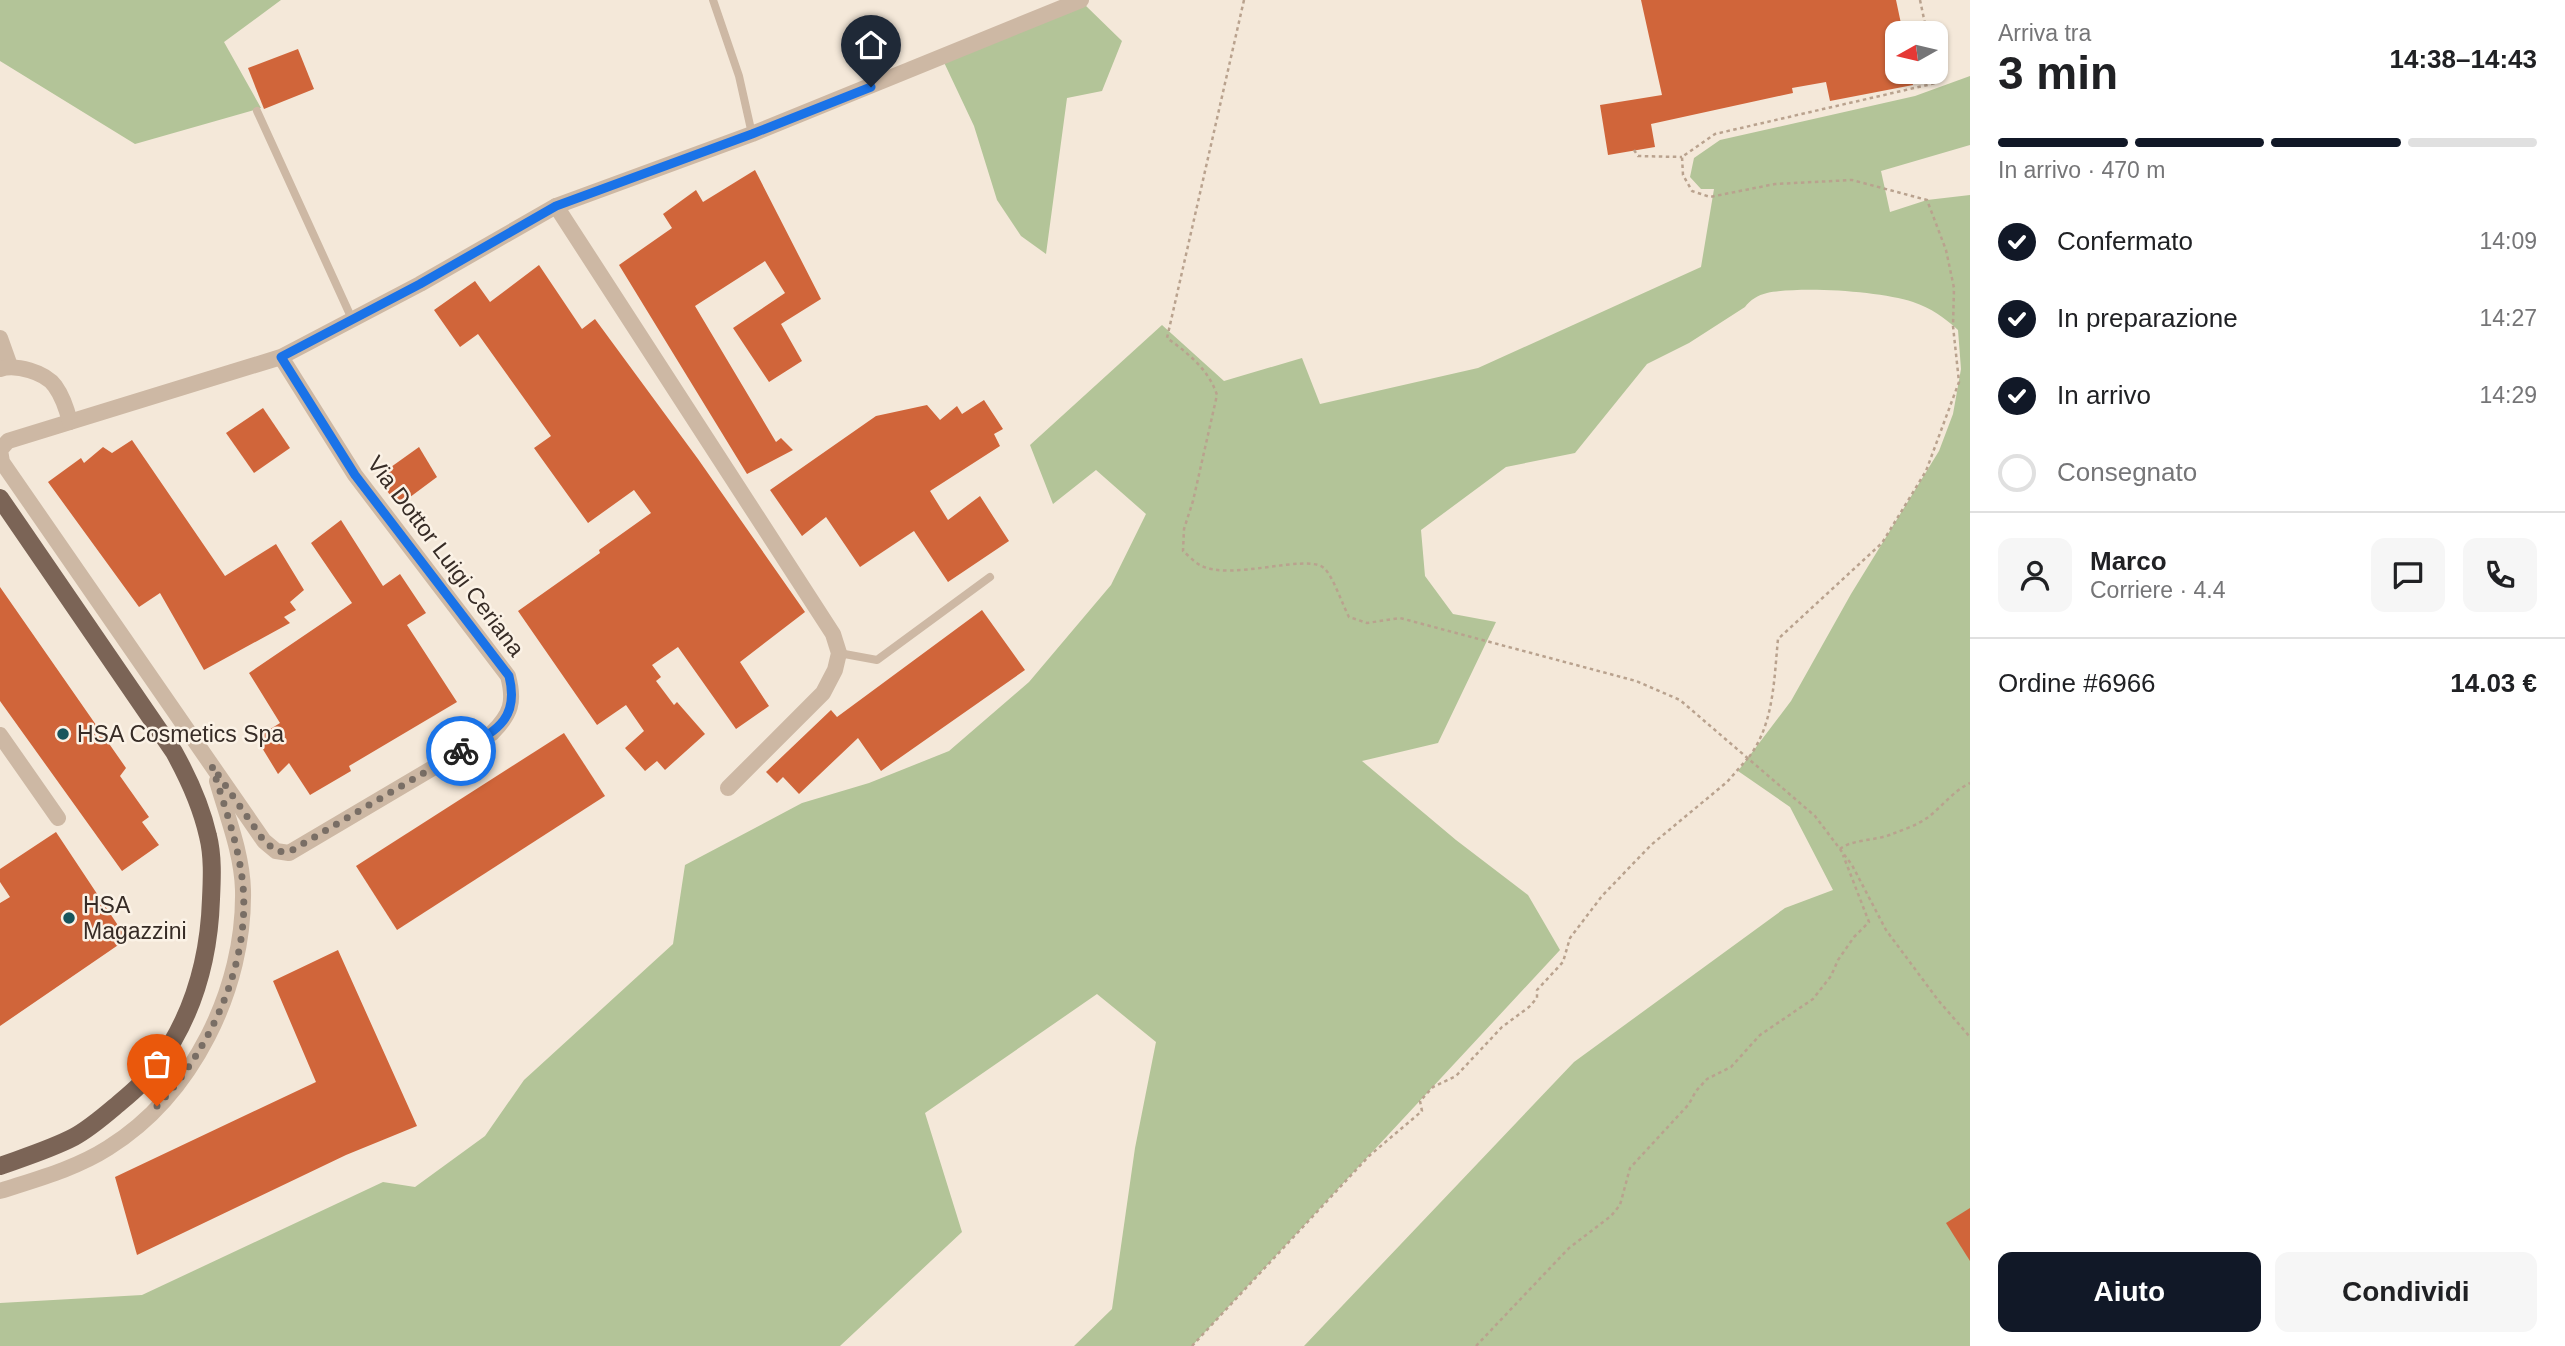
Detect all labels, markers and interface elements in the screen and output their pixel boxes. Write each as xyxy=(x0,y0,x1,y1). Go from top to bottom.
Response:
pin xyxy=(841,15,901,87)
text: Arriva tra xyxy=(1998,20,2091,46)
north arrow xyxy=(1885,21,1948,84)
map controls xyxy=(1885,21,1948,84)
icon: home xyxy=(852,26,890,64)
text: 14:38–14:43 xyxy=(2390,44,2537,74)
text: 3 min xyxy=(1998,47,2118,99)
text: In arrivo · 470 m xyxy=(1998,157,2165,183)
icon: check xyxy=(1998,223,2036,261)
text: Confermato xyxy=(2057,226,2193,256)
text: 14:09 xyxy=(2479,228,2537,254)
icon: check xyxy=(1998,300,2036,338)
text: In preparazione xyxy=(2057,303,2238,333)
text: 14:27 xyxy=(2479,305,2537,331)
icon: check xyxy=(1998,377,2036,415)
text: In arrivo xyxy=(2057,380,2151,410)
text: 14:29 xyxy=(2479,382,2537,408)
street label: Via Dottor Luigi Ceriana xyxy=(362,451,530,661)
text: Consegnato xyxy=(2057,457,2197,487)
button: person xyxy=(1998,538,2072,612)
button: chat xyxy=(2371,538,2445,612)
button: phone xyxy=(2463,538,2537,612)
text: Marco xyxy=(2090,546,2167,576)
text: Corriere · 4.4 xyxy=(2090,577,2225,603)
text: Ordine #6966 xyxy=(1998,668,2156,698)
text: 14.03 € xyxy=(2450,668,2537,698)
courier xyxy=(426,716,496,786)
place label: HSA Cosmetics Spa xyxy=(77,721,284,747)
marker: HSA Cosmetics Spa xyxy=(55,726,71,742)
icon: bike xyxy=(442,732,480,770)
place label: HSA Magazzini xyxy=(83,892,187,944)
marker: HSA Magazzini xyxy=(61,910,77,926)
pin xyxy=(127,1034,187,1106)
icon: bag xyxy=(138,1045,176,1083)
button: Aiuto xyxy=(1998,1252,2261,1332)
button: Condividi xyxy=(2275,1252,2537,1332)

